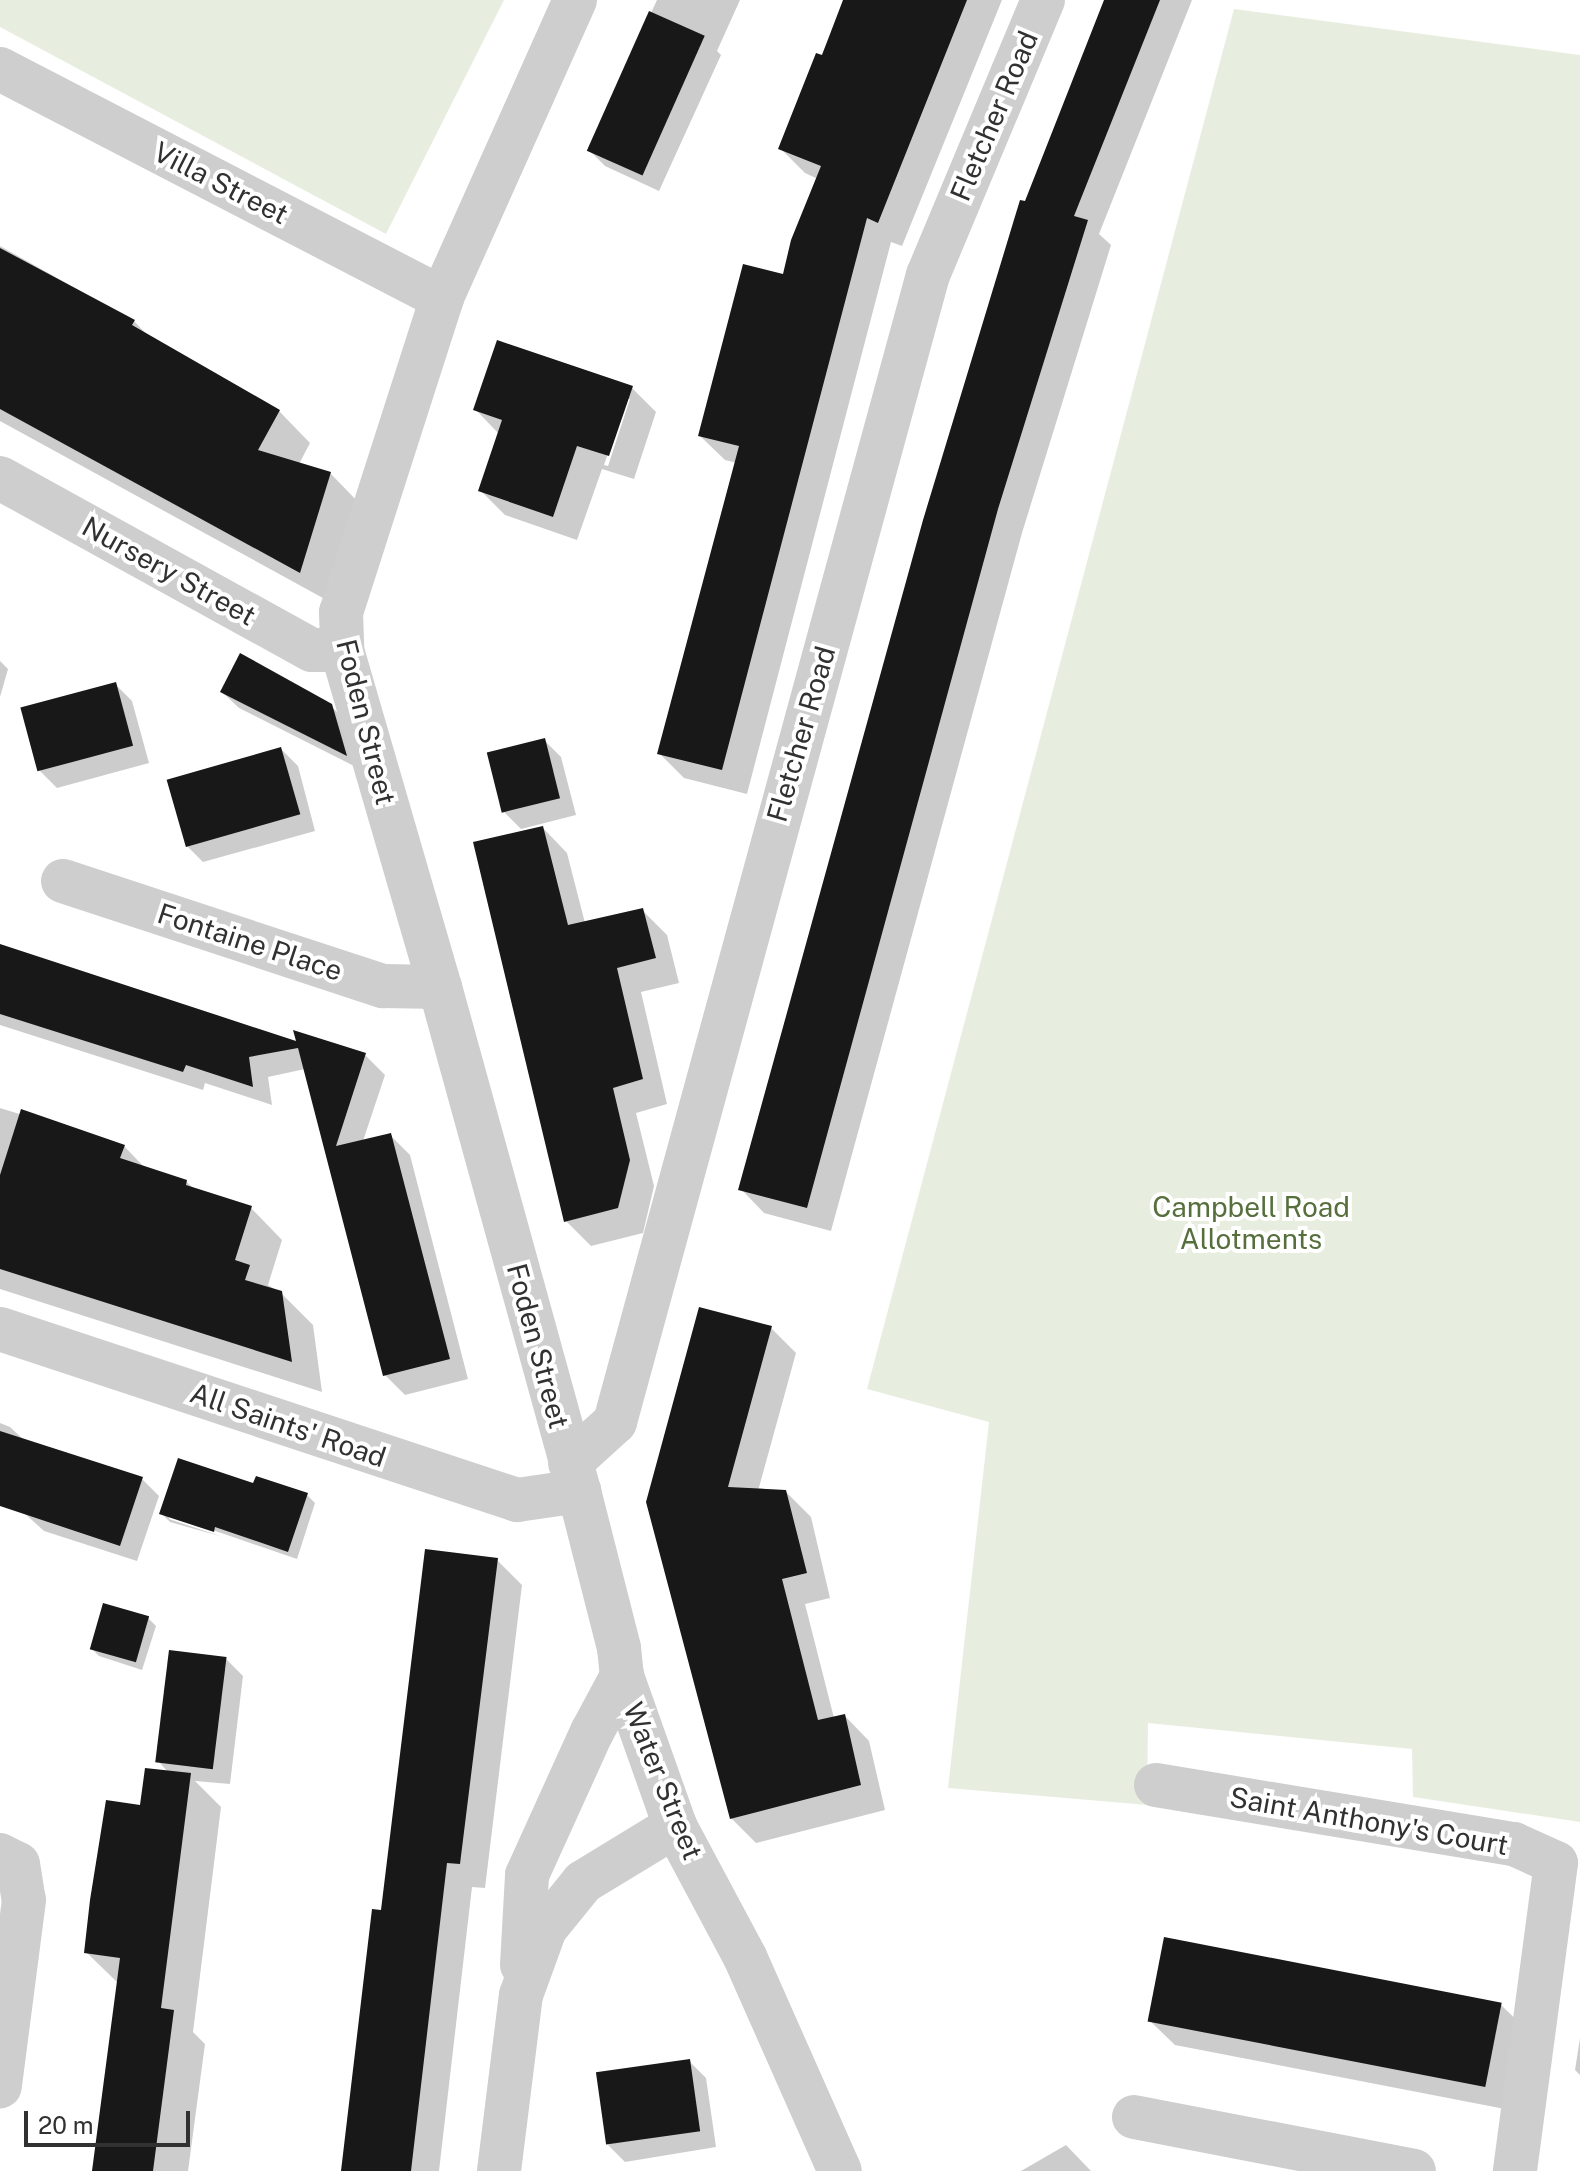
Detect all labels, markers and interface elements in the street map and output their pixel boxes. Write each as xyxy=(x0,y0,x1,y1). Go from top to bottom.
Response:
street label: Fletcher Road xyxy=(943,26,1045,206)
street label: Villa Street xyxy=(148,135,294,231)
street label: Nursery Street xyxy=(76,509,262,633)
street label: Foden Street xyxy=(329,636,403,808)
street label: Fletcher Road xyxy=(760,642,842,826)
street label: Fontaine Place xyxy=(153,896,347,988)
park label: Campbell Road Allotments xyxy=(1152,1190,1350,1256)
street label: Foden Street xyxy=(500,1260,576,1432)
street label: All Saints' Road xyxy=(186,1376,390,1474)
street label: Water Street xyxy=(616,1698,710,1864)
street label: Saint Anthony's Court xyxy=(1227,1780,1511,1862)
scale bar xyxy=(28,2095,194,2145)
text: 20 m xyxy=(38,2111,94,2139)

